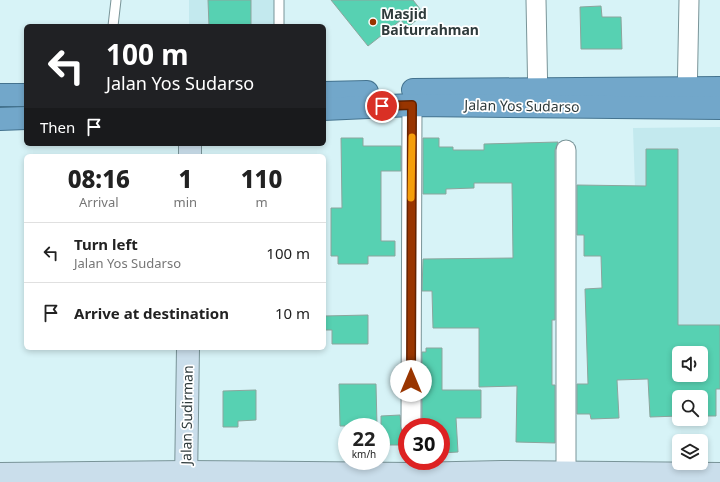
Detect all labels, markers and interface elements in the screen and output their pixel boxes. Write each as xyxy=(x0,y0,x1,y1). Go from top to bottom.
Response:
place label: Masjid Baiturrahman xyxy=(381,4,479,39)
marker: Masjid Baiturrahman xyxy=(368,17,378,27)
text: 100 m xyxy=(106,35,189,73)
icon: left xyxy=(40,40,92,92)
text: Jalan Yos Sudarso xyxy=(106,71,254,95)
pin xyxy=(365,89,399,123)
icon: arrive xyxy=(371,95,393,117)
street label: Jalan Yos Sudarso xyxy=(462,95,580,116)
icon: arrive xyxy=(83,116,105,138)
text: Then xyxy=(40,117,75,137)
text: 08:16 xyxy=(68,162,130,195)
text: 1 xyxy=(178,162,192,195)
text: 110 xyxy=(241,162,282,195)
text: Arrival xyxy=(79,193,119,211)
text: min xyxy=(174,193,197,211)
text: m xyxy=(255,193,268,211)
text: Turn left xyxy=(74,234,138,254)
icon: left xyxy=(40,242,62,264)
text: 100 m xyxy=(266,243,310,263)
text: Jalan Yos Sudarso xyxy=(74,254,181,272)
icon: arrive xyxy=(40,302,62,324)
text: Arrive at destination xyxy=(74,303,229,323)
text: 10 m xyxy=(275,303,310,323)
map controls xyxy=(672,346,708,470)
button: sound xyxy=(672,346,708,382)
position arrow xyxy=(390,360,432,402)
street label: Jalan Sudirman xyxy=(176,365,197,467)
button: search xyxy=(672,390,708,426)
speed limit sign: 30 xyxy=(398,418,450,470)
text: 22 xyxy=(353,425,375,452)
button: layers xyxy=(672,434,708,470)
text: km/h xyxy=(352,447,376,461)

